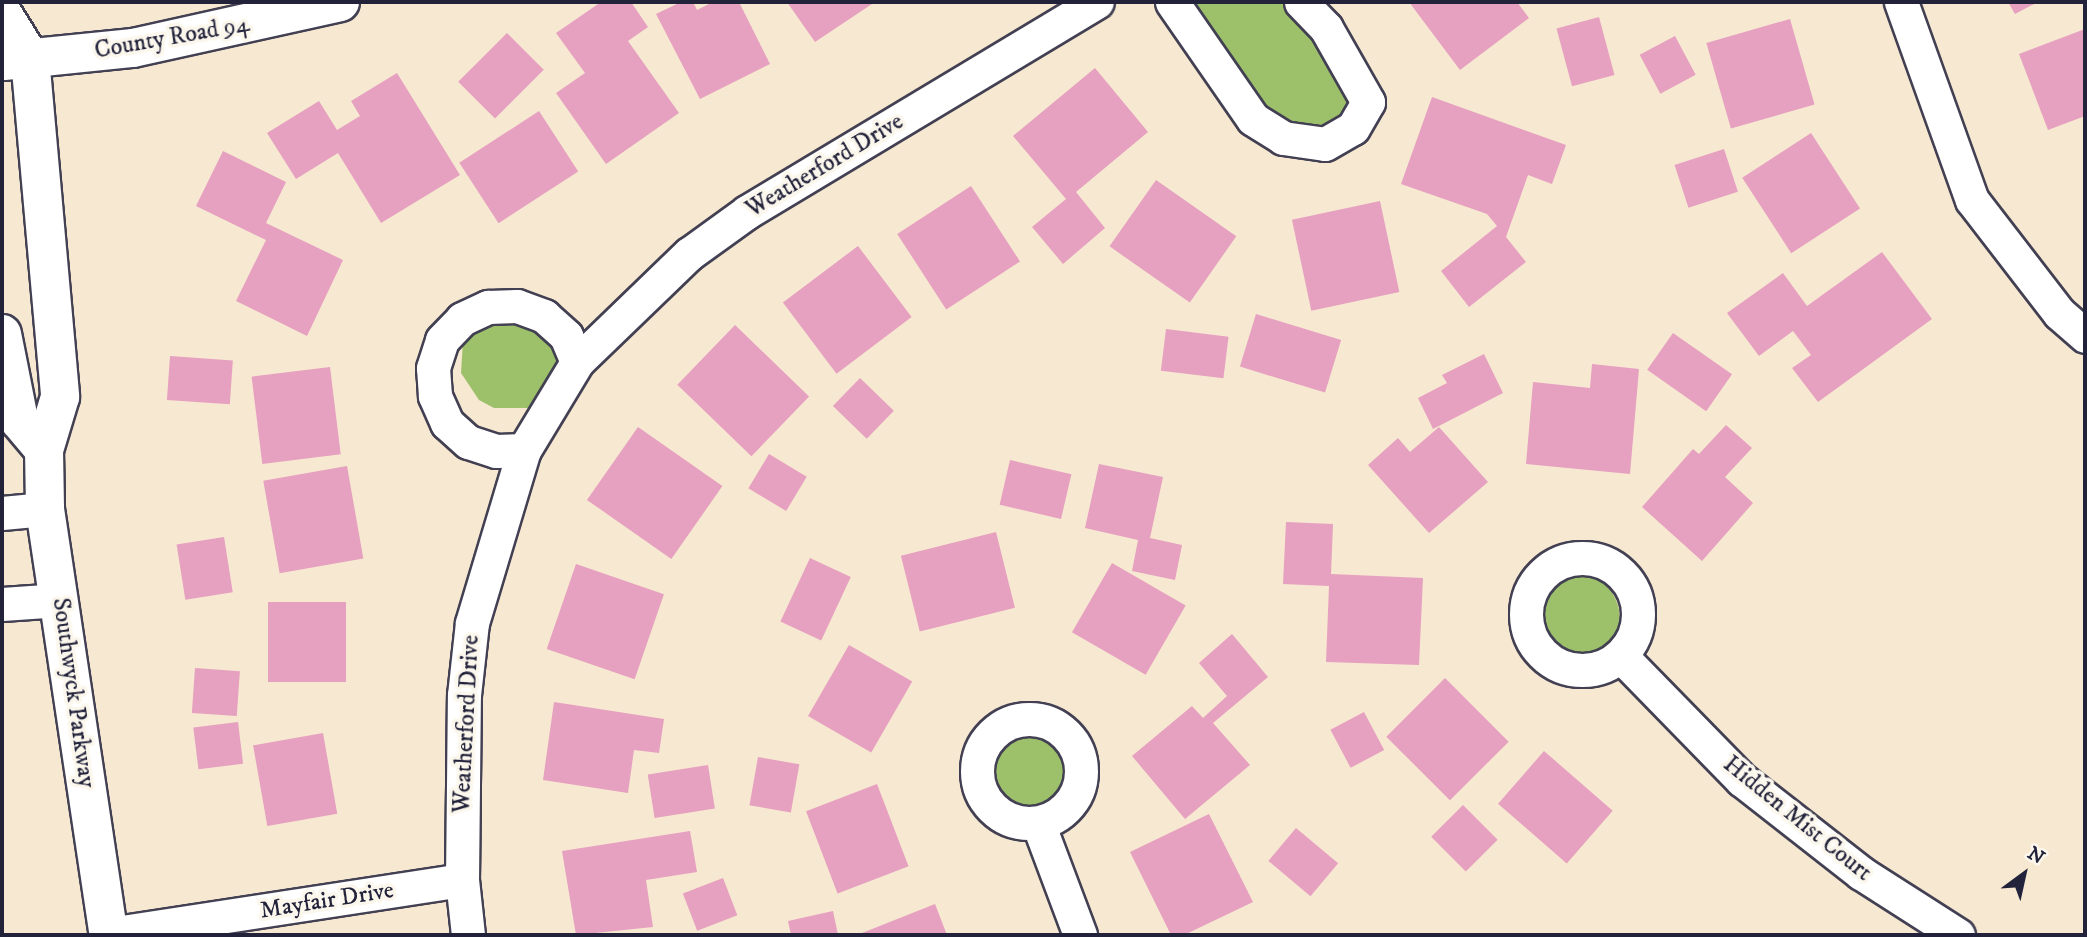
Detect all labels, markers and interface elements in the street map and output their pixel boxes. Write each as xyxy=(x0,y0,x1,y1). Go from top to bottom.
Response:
street label: County Road 94 xyxy=(92,10,252,66)
street label: Weatherford Drive xyxy=(741,108,909,224)
street label: Southwyck Parkway xyxy=(45,596,101,790)
street label: Weatherford Drive xyxy=(448,634,486,814)
street label: Hidden Mist Court xyxy=(1717,750,1877,888)
north arrow xyxy=(1989,839,2059,909)
text: N xyxy=(2023,842,2049,870)
street label: Mayfair Drive xyxy=(258,876,396,926)

